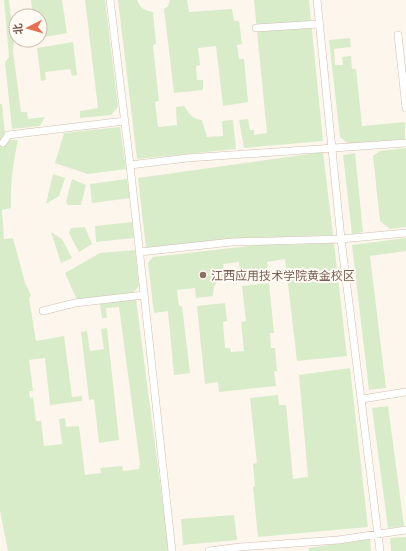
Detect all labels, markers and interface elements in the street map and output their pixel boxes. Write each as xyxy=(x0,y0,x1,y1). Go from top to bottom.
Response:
north arrow xyxy=(8,8,48,48)
text: 北 xyxy=(10,23,26,35)
place label: 江西应用技术学院黄金校区 xyxy=(211,267,355,284)
marker: 江西应用技术学院黄金校区 xyxy=(198,270,208,280)

